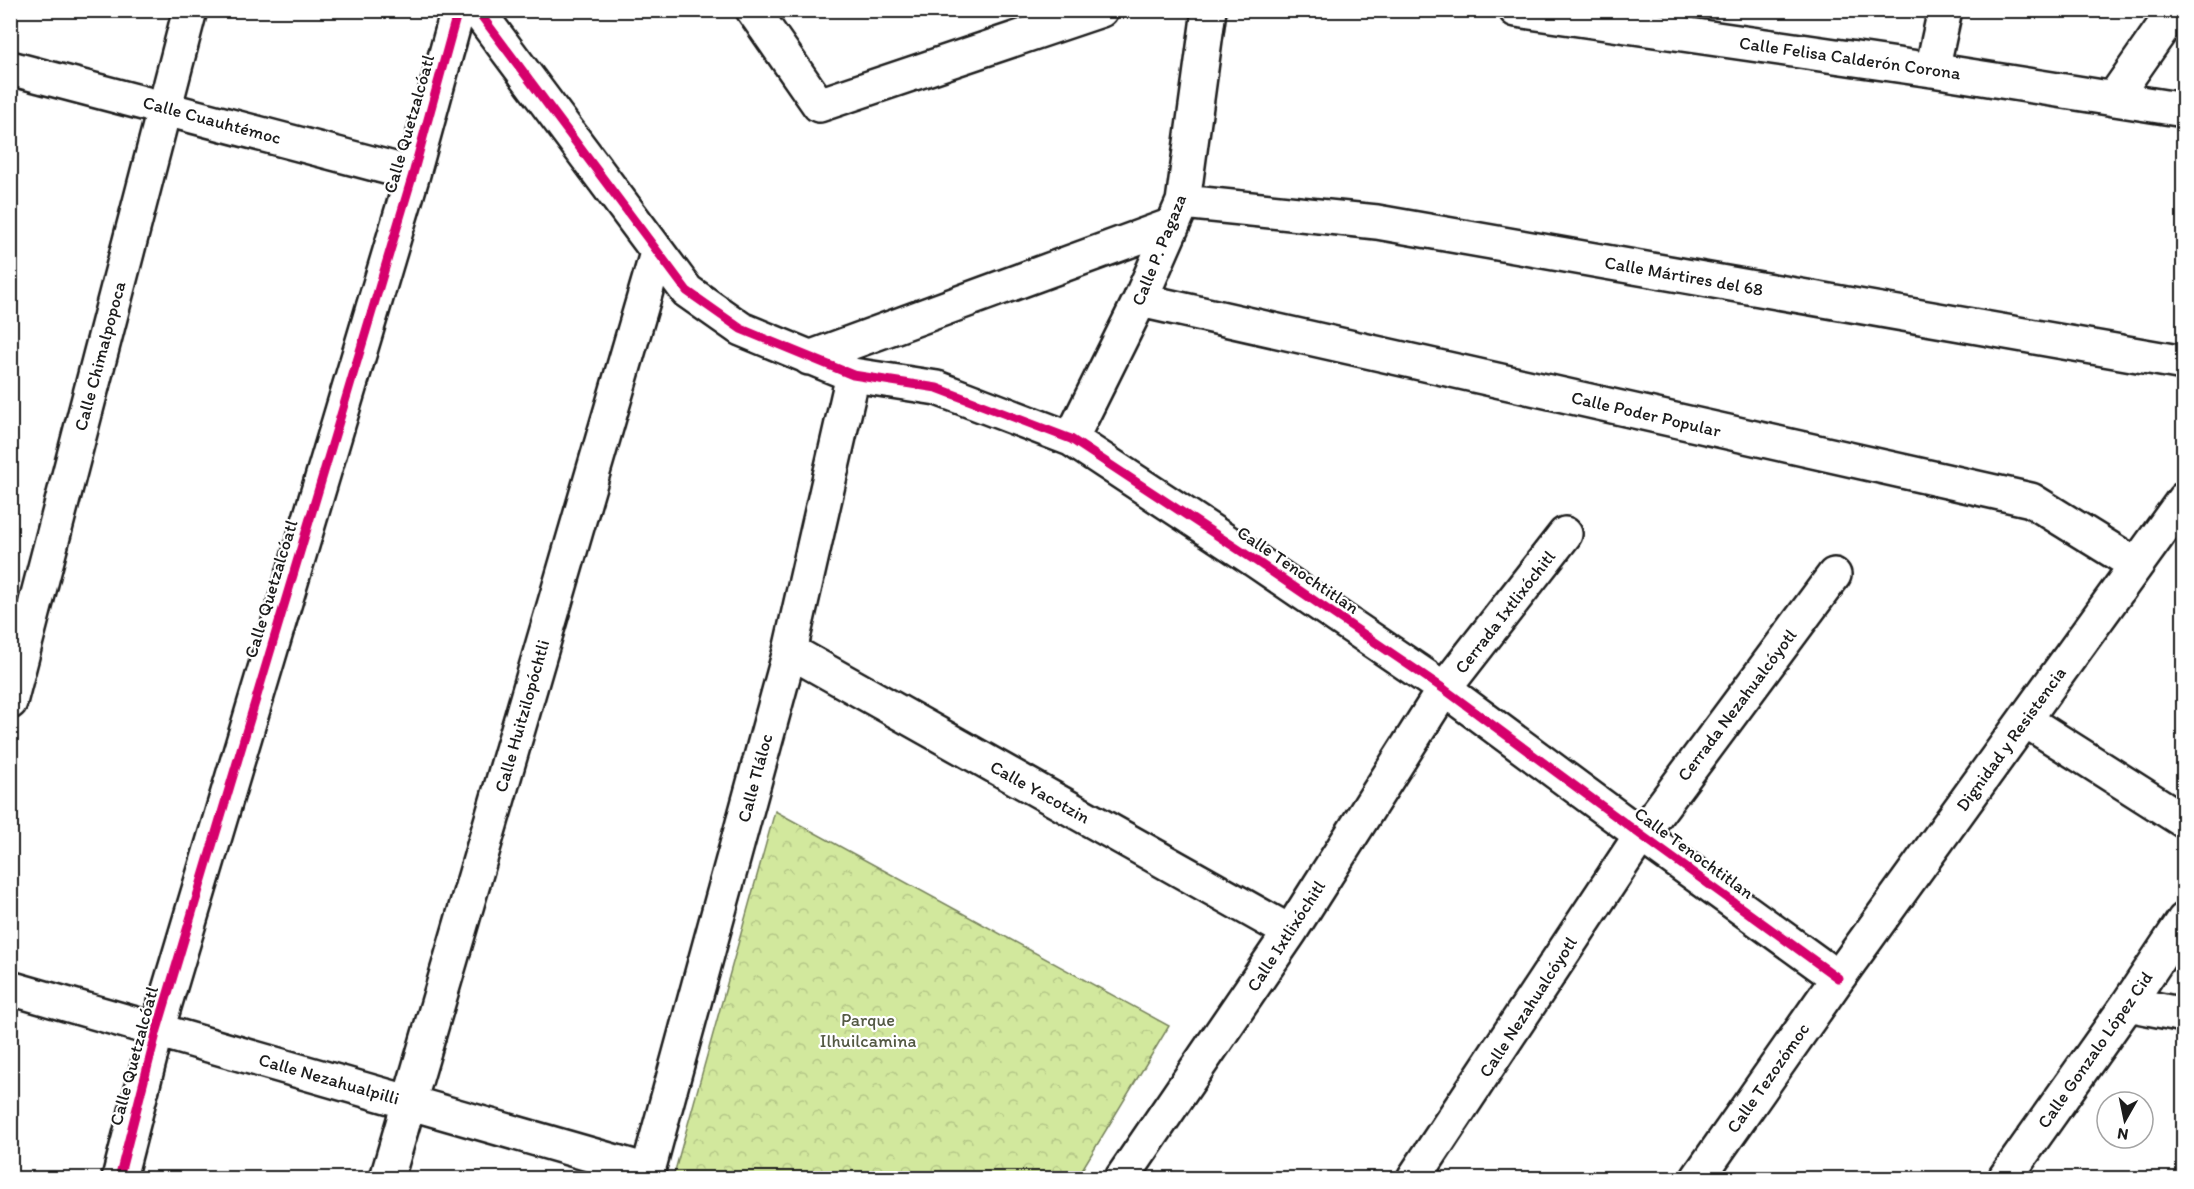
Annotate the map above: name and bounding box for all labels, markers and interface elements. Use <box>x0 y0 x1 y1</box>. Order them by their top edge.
street label: Calle Felisa Calderón Corona <box>1738 32 1963 85</box>
street label: Calle Quetzalcóatl <box>379 52 439 196</box>
street label: Calle Cuauhtémoc <box>140 91 284 149</box>
street label: Calle P. Pagaza <box>1127 191 1191 309</box>
street label: Calle Mártires del 68 <box>1603 251 1765 301</box>
street label: Calle Chimalpopoca <box>69 278 131 433</box>
street label: Calle Poder Popular <box>1569 386 1724 442</box>
street label: Calle Quetzalcóatl <box>240 517 302 661</box>
street label: Calle Tenochtitlan <box>1233 521 1363 619</box>
street label: Cerrada Ixtlixóchitl <box>1450 546 1560 678</box>
street label: Cerrada Nezahualcóyotl <box>1673 625 1801 785</box>
street label: Calle Huitzilopóchtli <box>490 637 554 795</box>
street label: Dignidad y Resistencia <box>1951 662 2071 816</box>
street label: Calle Tláloc <box>733 731 777 825</box>
street label: Calle Yacotzin <box>986 756 1094 828</box>
street label: Calle Tenochtitlan <box>1630 802 1758 904</box>
street label: Calle Ixtlixóchitl <box>1242 876 1330 996</box>
street label: Calle Nezahualcóyotl <box>1474 932 1582 1082</box>
street label: Calle Gonzalo López Cid <box>2033 967 2158 1133</box>
street label: Calle Quetzalcóatl <box>105 984 163 1128</box>
park label: Parque Ilhuilcamina <box>820 1009 916 1052</box>
street label: Calle Tezozómoc <box>1722 1019 1814 1137</box>
street label: Calle Nezahualpilli <box>256 1048 402 1110</box>
north arrow <box>2095 1090 2155 1150</box>
text: N <box>2116 1124 2130 1145</box>

